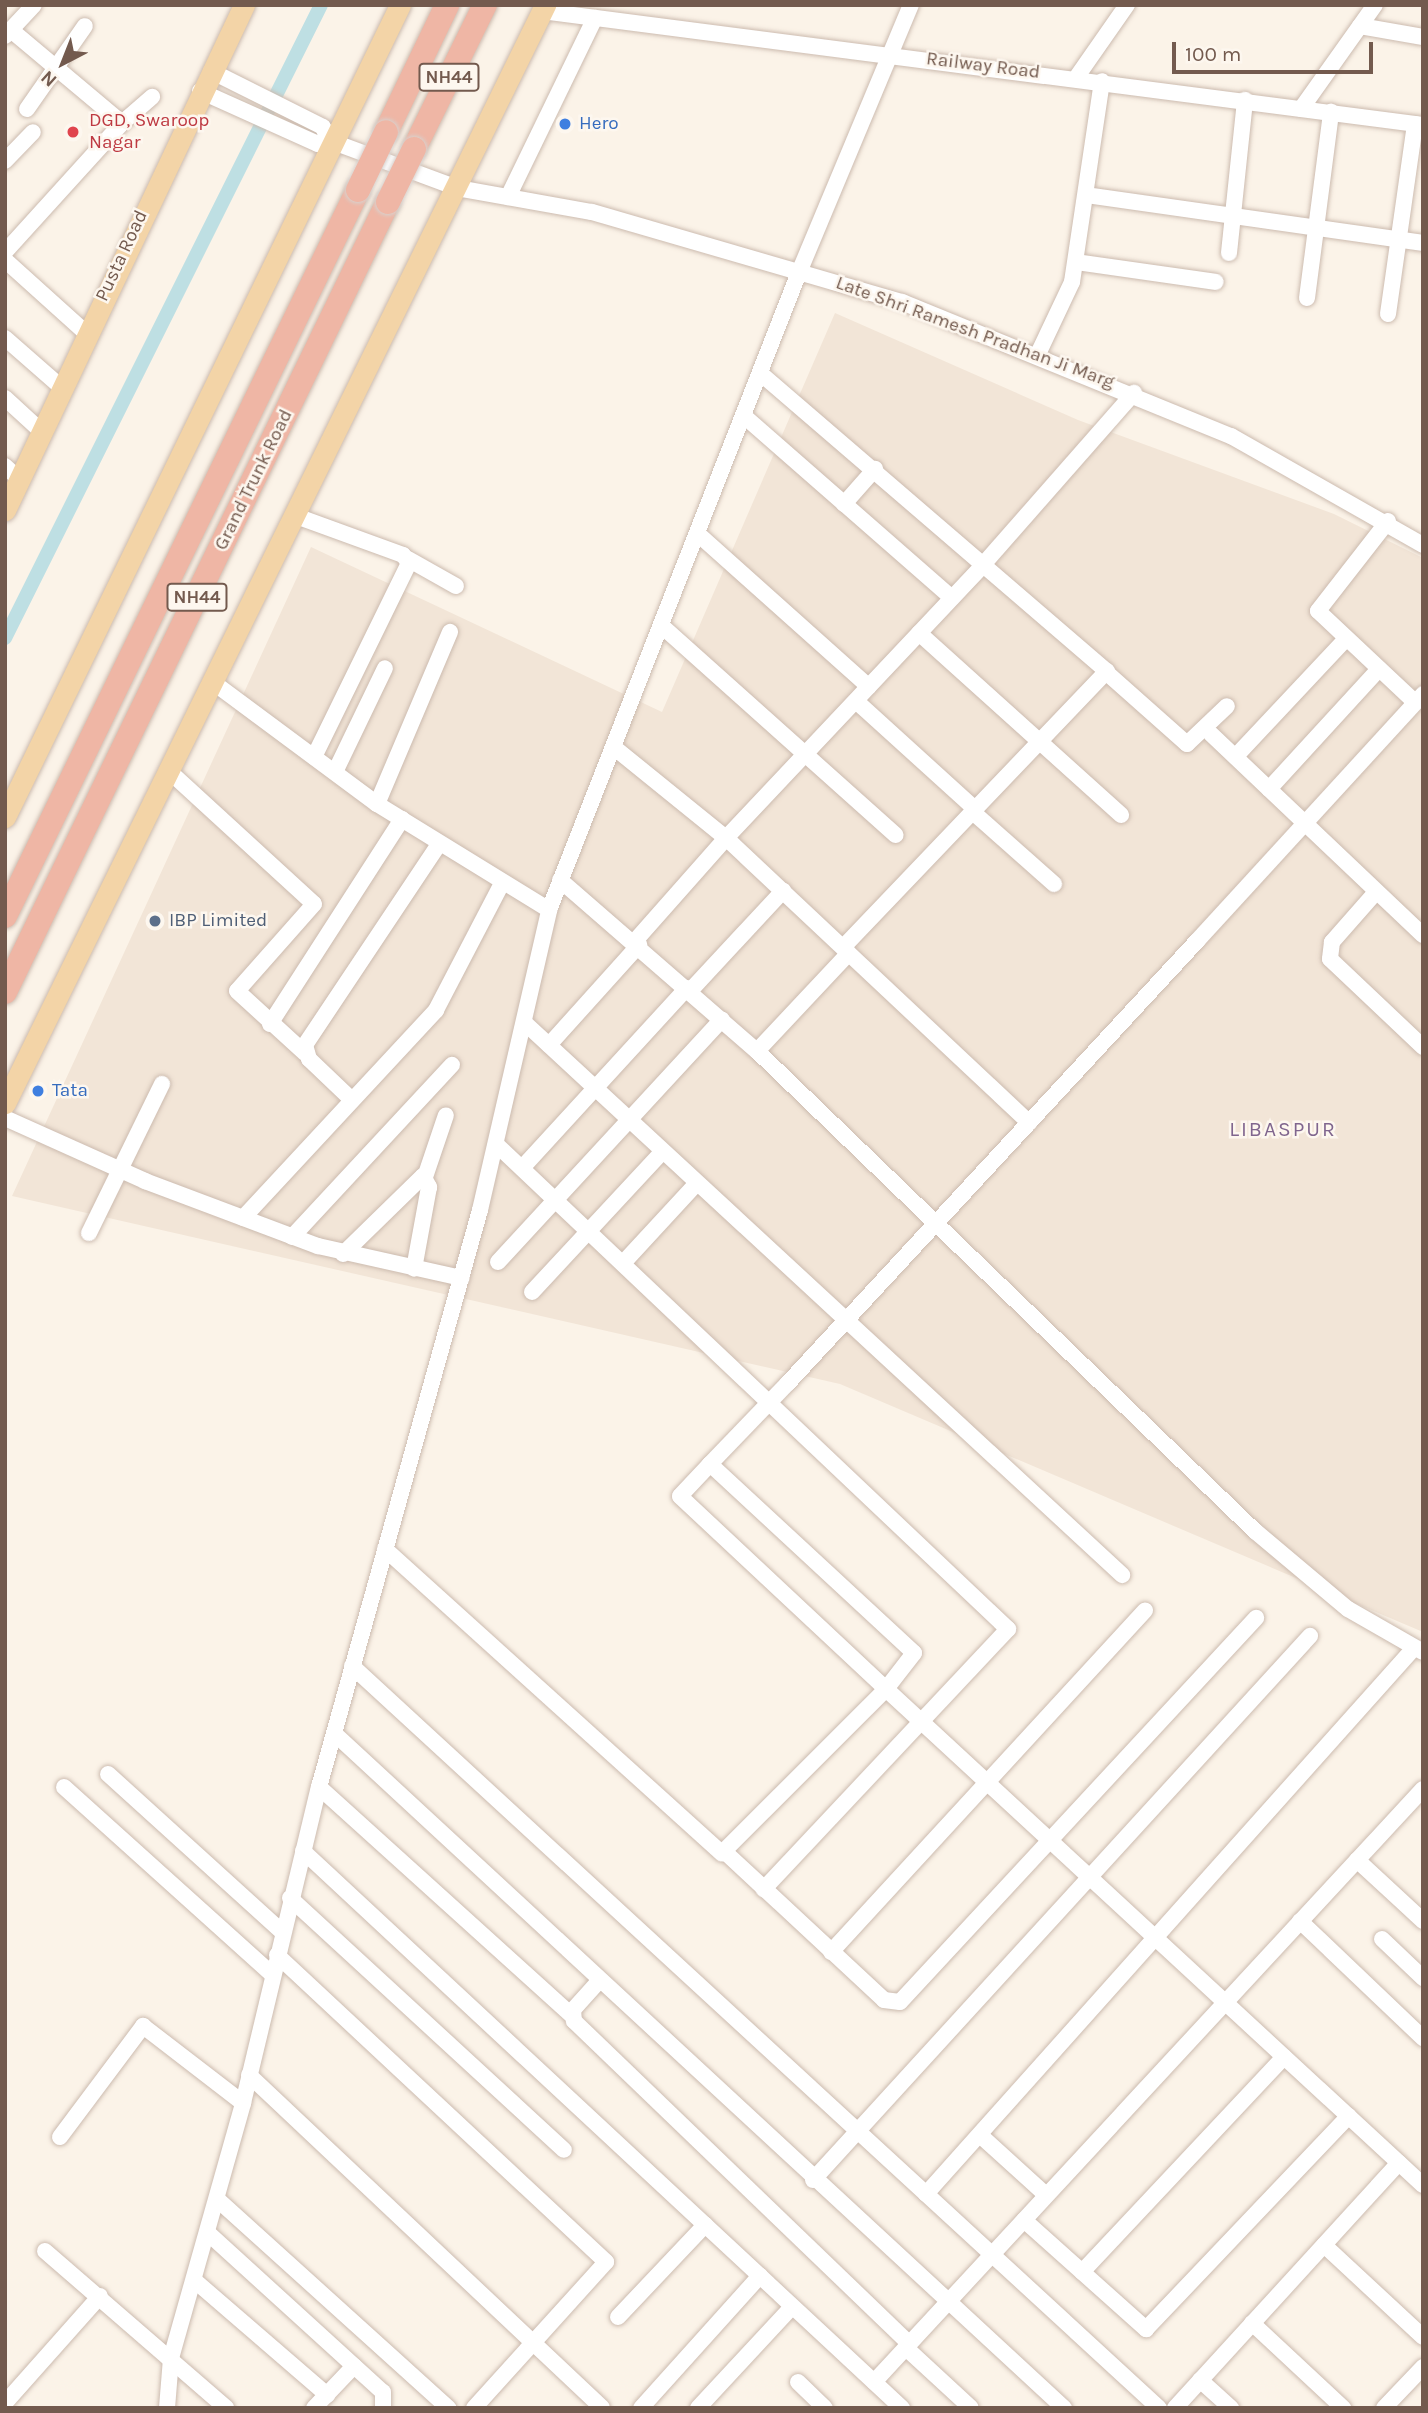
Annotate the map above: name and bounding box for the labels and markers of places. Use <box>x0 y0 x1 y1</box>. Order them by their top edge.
place label: DGD, Swaroop Nagar <box>89 110 209 154</box>
place label: Hero <box>579 113 619 135</box>
marker: Hero <box>557 116 573 132</box>
marker: DGD, Swaroop Nagar <box>63 122 83 142</box>
place label: IBP Limited <box>169 910 267 932</box>
marker: IBP Limited <box>147 913 163 929</box>
place label: Tata <box>52 1080 88 1102</box>
marker: Tata <box>30 1083 46 1099</box>

